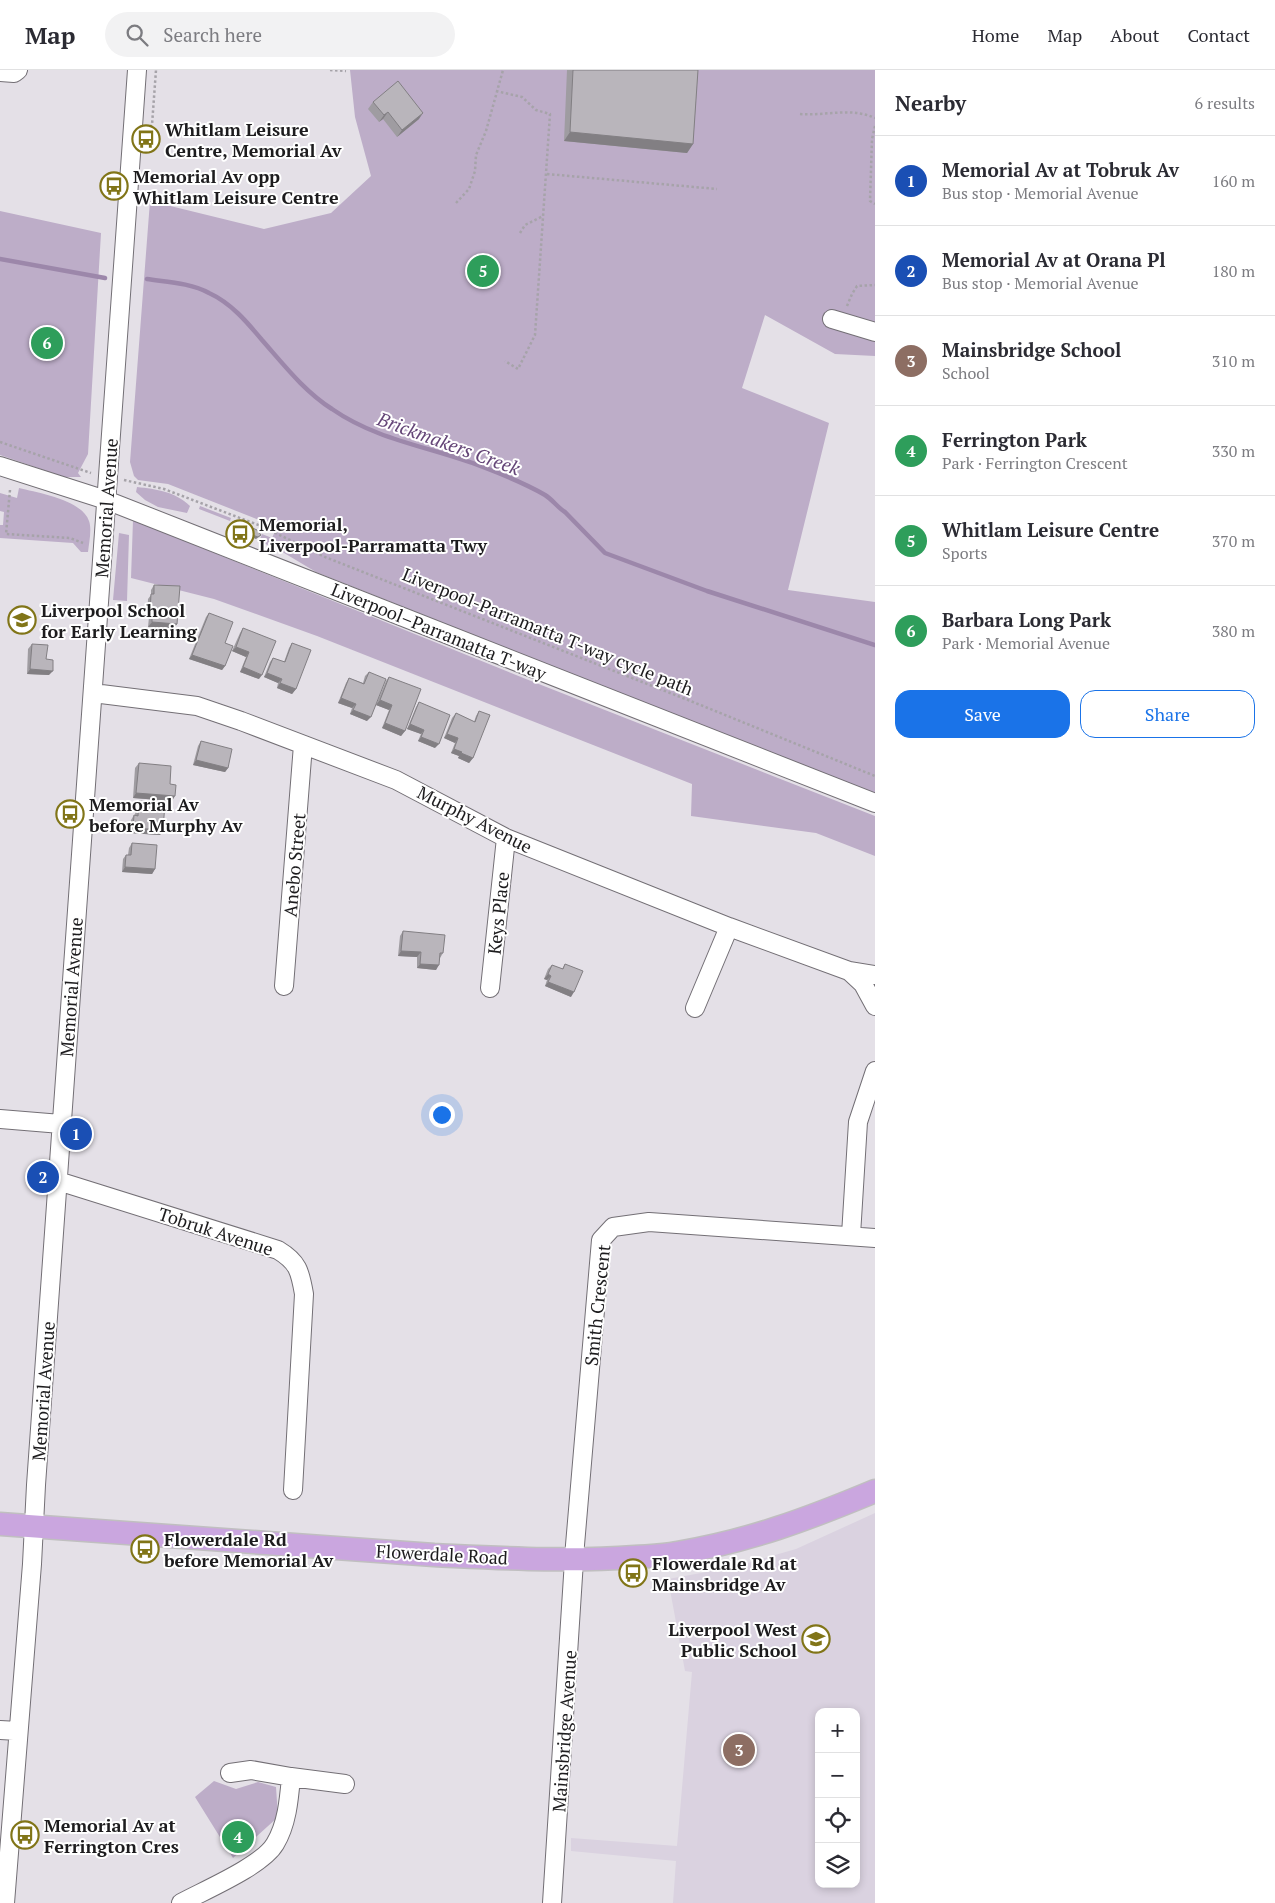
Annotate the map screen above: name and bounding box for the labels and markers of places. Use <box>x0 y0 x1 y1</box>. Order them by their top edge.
place label: Whitlam Leisure Centre, Memorial Av <box>165 117 342 162</box>
bus stop icon: Whitlam Leisure Centre, Memorial Av <box>131 124 161 154</box>
place label: Memorial Av opp Whitlam Leisure Centre <box>133 164 339 209</box>
bus stop icon: Memorial Av opp Whitlam Leisure Centre <box>99 171 129 201</box>
pin: 5 <box>467 252 499 290</box>
pin: 6 <box>31 324 63 362</box>
place label: Memorial, Liverpool-Parramatta Twy <box>259 512 487 557</box>
bus stop icon: Memorial, Liverpool-Parramatta Twy <box>225 519 255 549</box>
place label: Liverpool School for Early Learning <box>41 598 198 643</box>
school or university icon: Liverpool School for Early Learning <box>7 605 37 635</box>
place label: Memorial Av before Murphy Av <box>88 792 243 837</box>
bus stop icon: Memorial Av before Murphy Av <box>55 799 85 829</box>
pin: 1 <box>60 1115 92 1153</box>
pin: 2 <box>27 1158 59 1196</box>
place label: Flowerdale Rd before Memorial Av <box>163 1527 334 1572</box>
bus stop icon: Flowerdale Rd before Memorial Av <box>130 1534 160 1564</box>
place label: Flowerdale Rd at Mainsbridge Av <box>652 1551 797 1596</box>
bus stop icon: Flowerdale Rd at Mainsbridge Av <box>618 1558 648 1588</box>
place label: Liverpool West Public School <box>668 1617 797 1662</box>
school or university icon: Liverpool West Public School <box>801 1624 831 1654</box>
pin: 3 <box>723 1731 755 1769</box>
place label: Memorial Av at Ferrington Cres <box>44 1813 179 1858</box>
pin: 4 <box>222 1818 254 1856</box>
bus stop icon: Memorial Av at Ferrington Cres <box>10 1820 40 1850</box>

